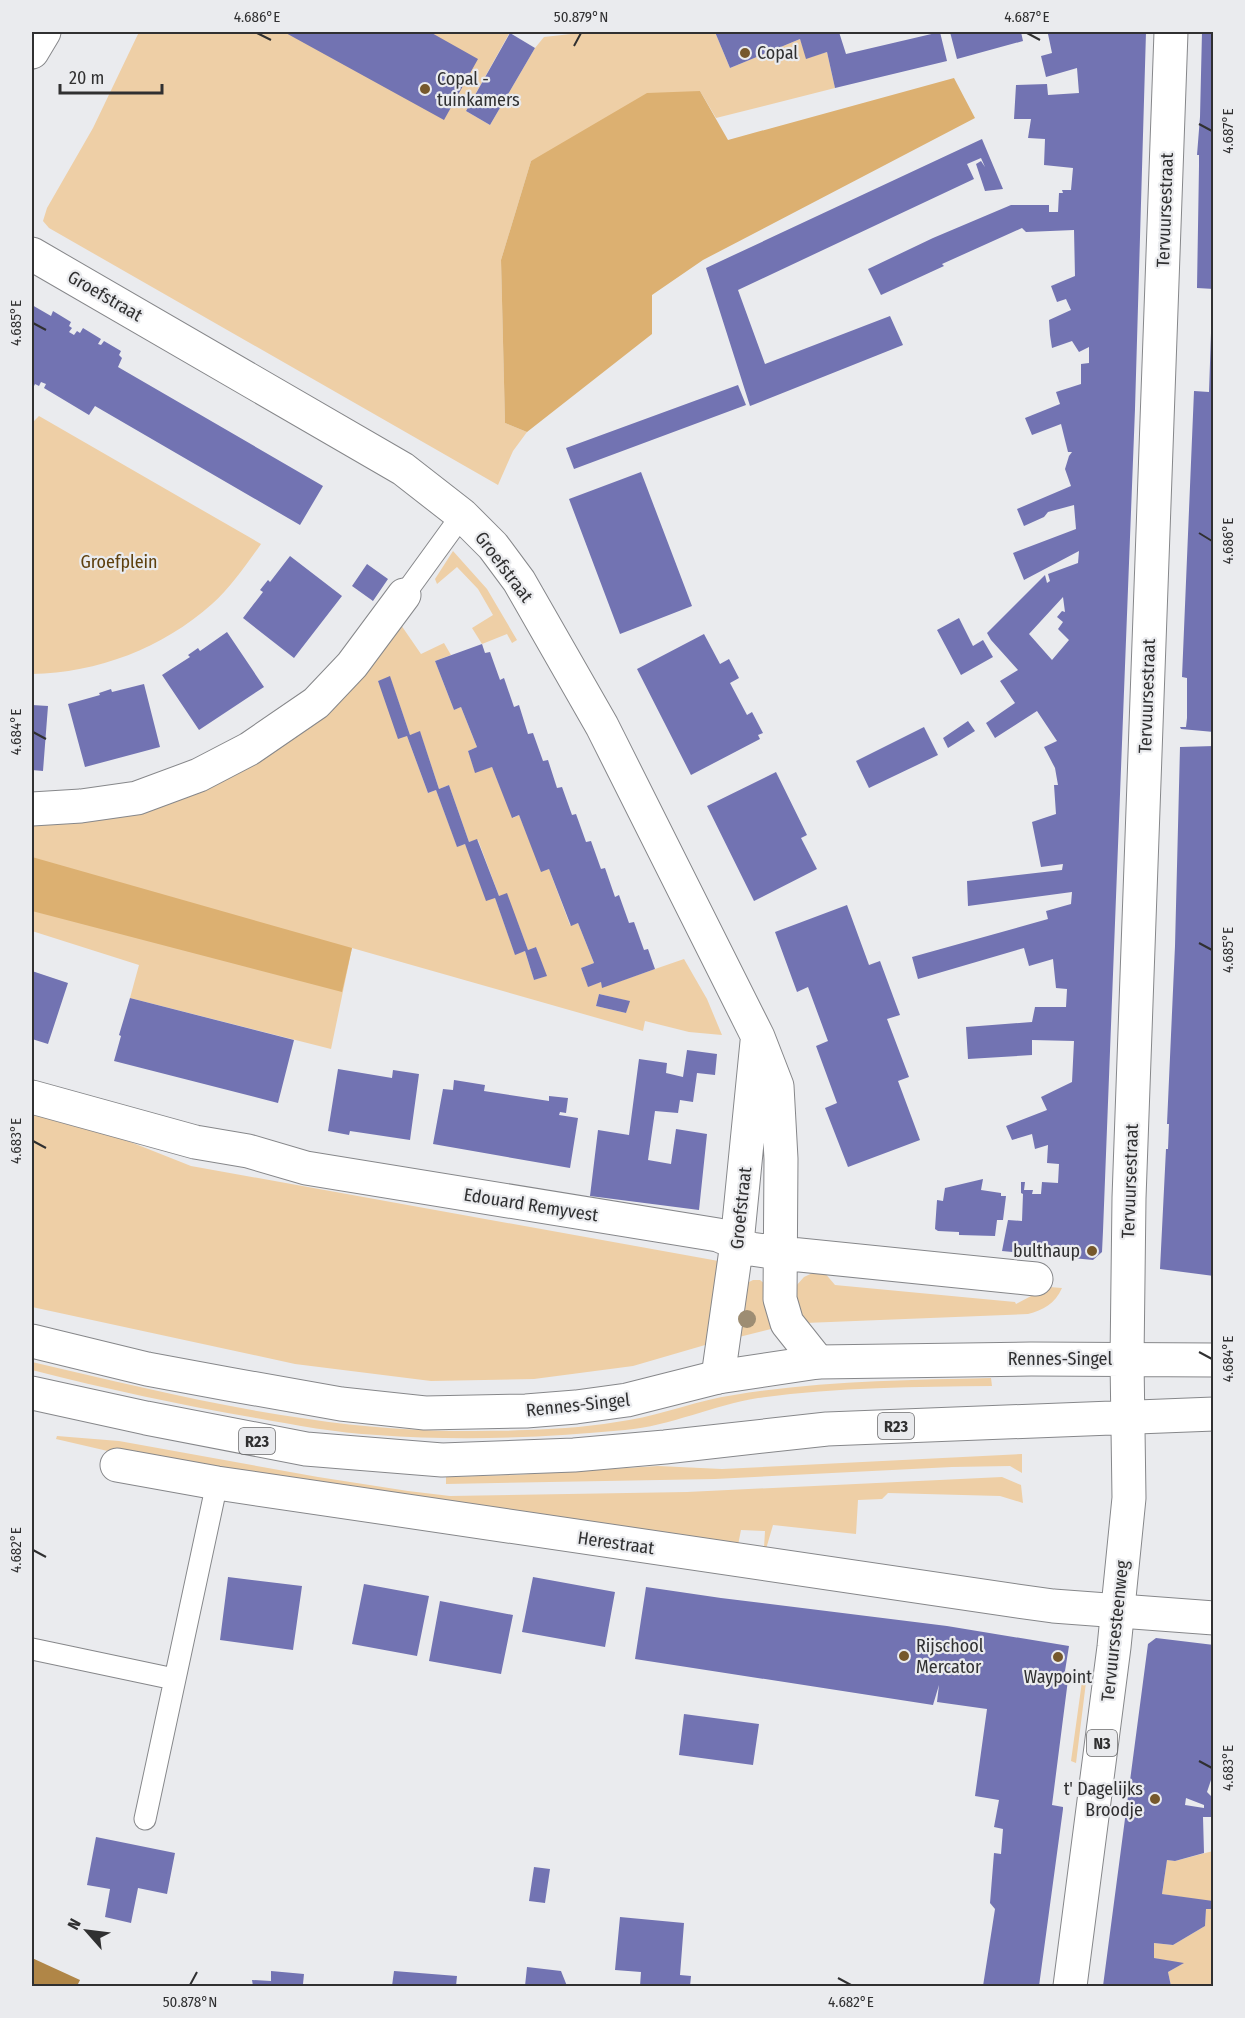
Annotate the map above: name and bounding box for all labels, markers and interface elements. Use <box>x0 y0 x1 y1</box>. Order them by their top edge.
text: 4.686°E <box>234 8 280 26</box>
text: 50.879°N <box>554 8 608 26</box>
text: 4.687°E <box>1004 8 1050 26</box>
place label: Copal <box>757 42 798 64</box>
marker: Copal <box>738 46 752 60</box>
scale bar <box>60 57 162 95</box>
text: 20 m <box>69 67 104 89</box>
place label: Copal - tuinkamers <box>437 68 520 111</box>
marker: Copal - tuinkamers <box>418 82 432 96</box>
text: 4.687°E <box>1219 108 1237 154</box>
street label: Tervuursestraat <box>1152 152 1178 268</box>
street label: Groefstraat <box>64 266 146 326</box>
text: 4.685°E <box>7 300 25 346</box>
text: 4.686°E <box>1219 518 1237 564</box>
street label: Groefstraat <box>470 527 538 607</box>
park label: Groefplein <box>80 551 158 573</box>
street label: Tervuursestraat <box>1134 638 1160 754</box>
text: 4.684°E <box>7 709 25 755</box>
text: 4.685°E <box>1219 927 1237 973</box>
text: 4.683°E <box>7 1118 25 1164</box>
street label: Tervuursestraat <box>1117 1123 1143 1239</box>
street label: Groefstraat <box>726 1166 756 1250</box>
street label: Edouard Remyvest <box>462 1184 600 1226</box>
place label: bulthaup <box>1013 1240 1080 1262</box>
marker: bulthaup <box>1085 1244 1099 1258</box>
text: 4.684°E <box>1219 1336 1237 1382</box>
street label: Rennes-Singel <box>1008 1348 1112 1370</box>
street label: Rennes-Singel <box>525 1389 631 1421</box>
road number: R23 <box>878 1413 914 1439</box>
road number: R23 <box>239 1428 275 1454</box>
text: 4.682°E <box>7 1527 25 1573</box>
street label: Herestraat <box>576 1527 656 1559</box>
street label: Tervuursesteenweg <box>1097 1559 1133 1703</box>
place label: Rijschool Mercator <box>916 1635 984 1678</box>
marker: Rijschool Mercator <box>897 1649 911 1663</box>
marker: Waypoint <box>1051 1650 1065 1664</box>
place label: Waypoint <box>1024 1666 1092 1688</box>
road number: N3 <box>1087 1730 1117 1756</box>
text: 4.683°E <box>1219 1745 1237 1791</box>
place label: t' Dagelijks Broodje <box>1064 1778 1143 1821</box>
marker: t' Dagelijks Broodje <box>1148 1792 1162 1806</box>
north arrow <box>57 1901 117 1961</box>
text: N <box>64 1915 85 1933</box>
text: 50.878°N <box>163 1993 217 2011</box>
text: 4.682°E <box>828 1993 874 2011</box>

